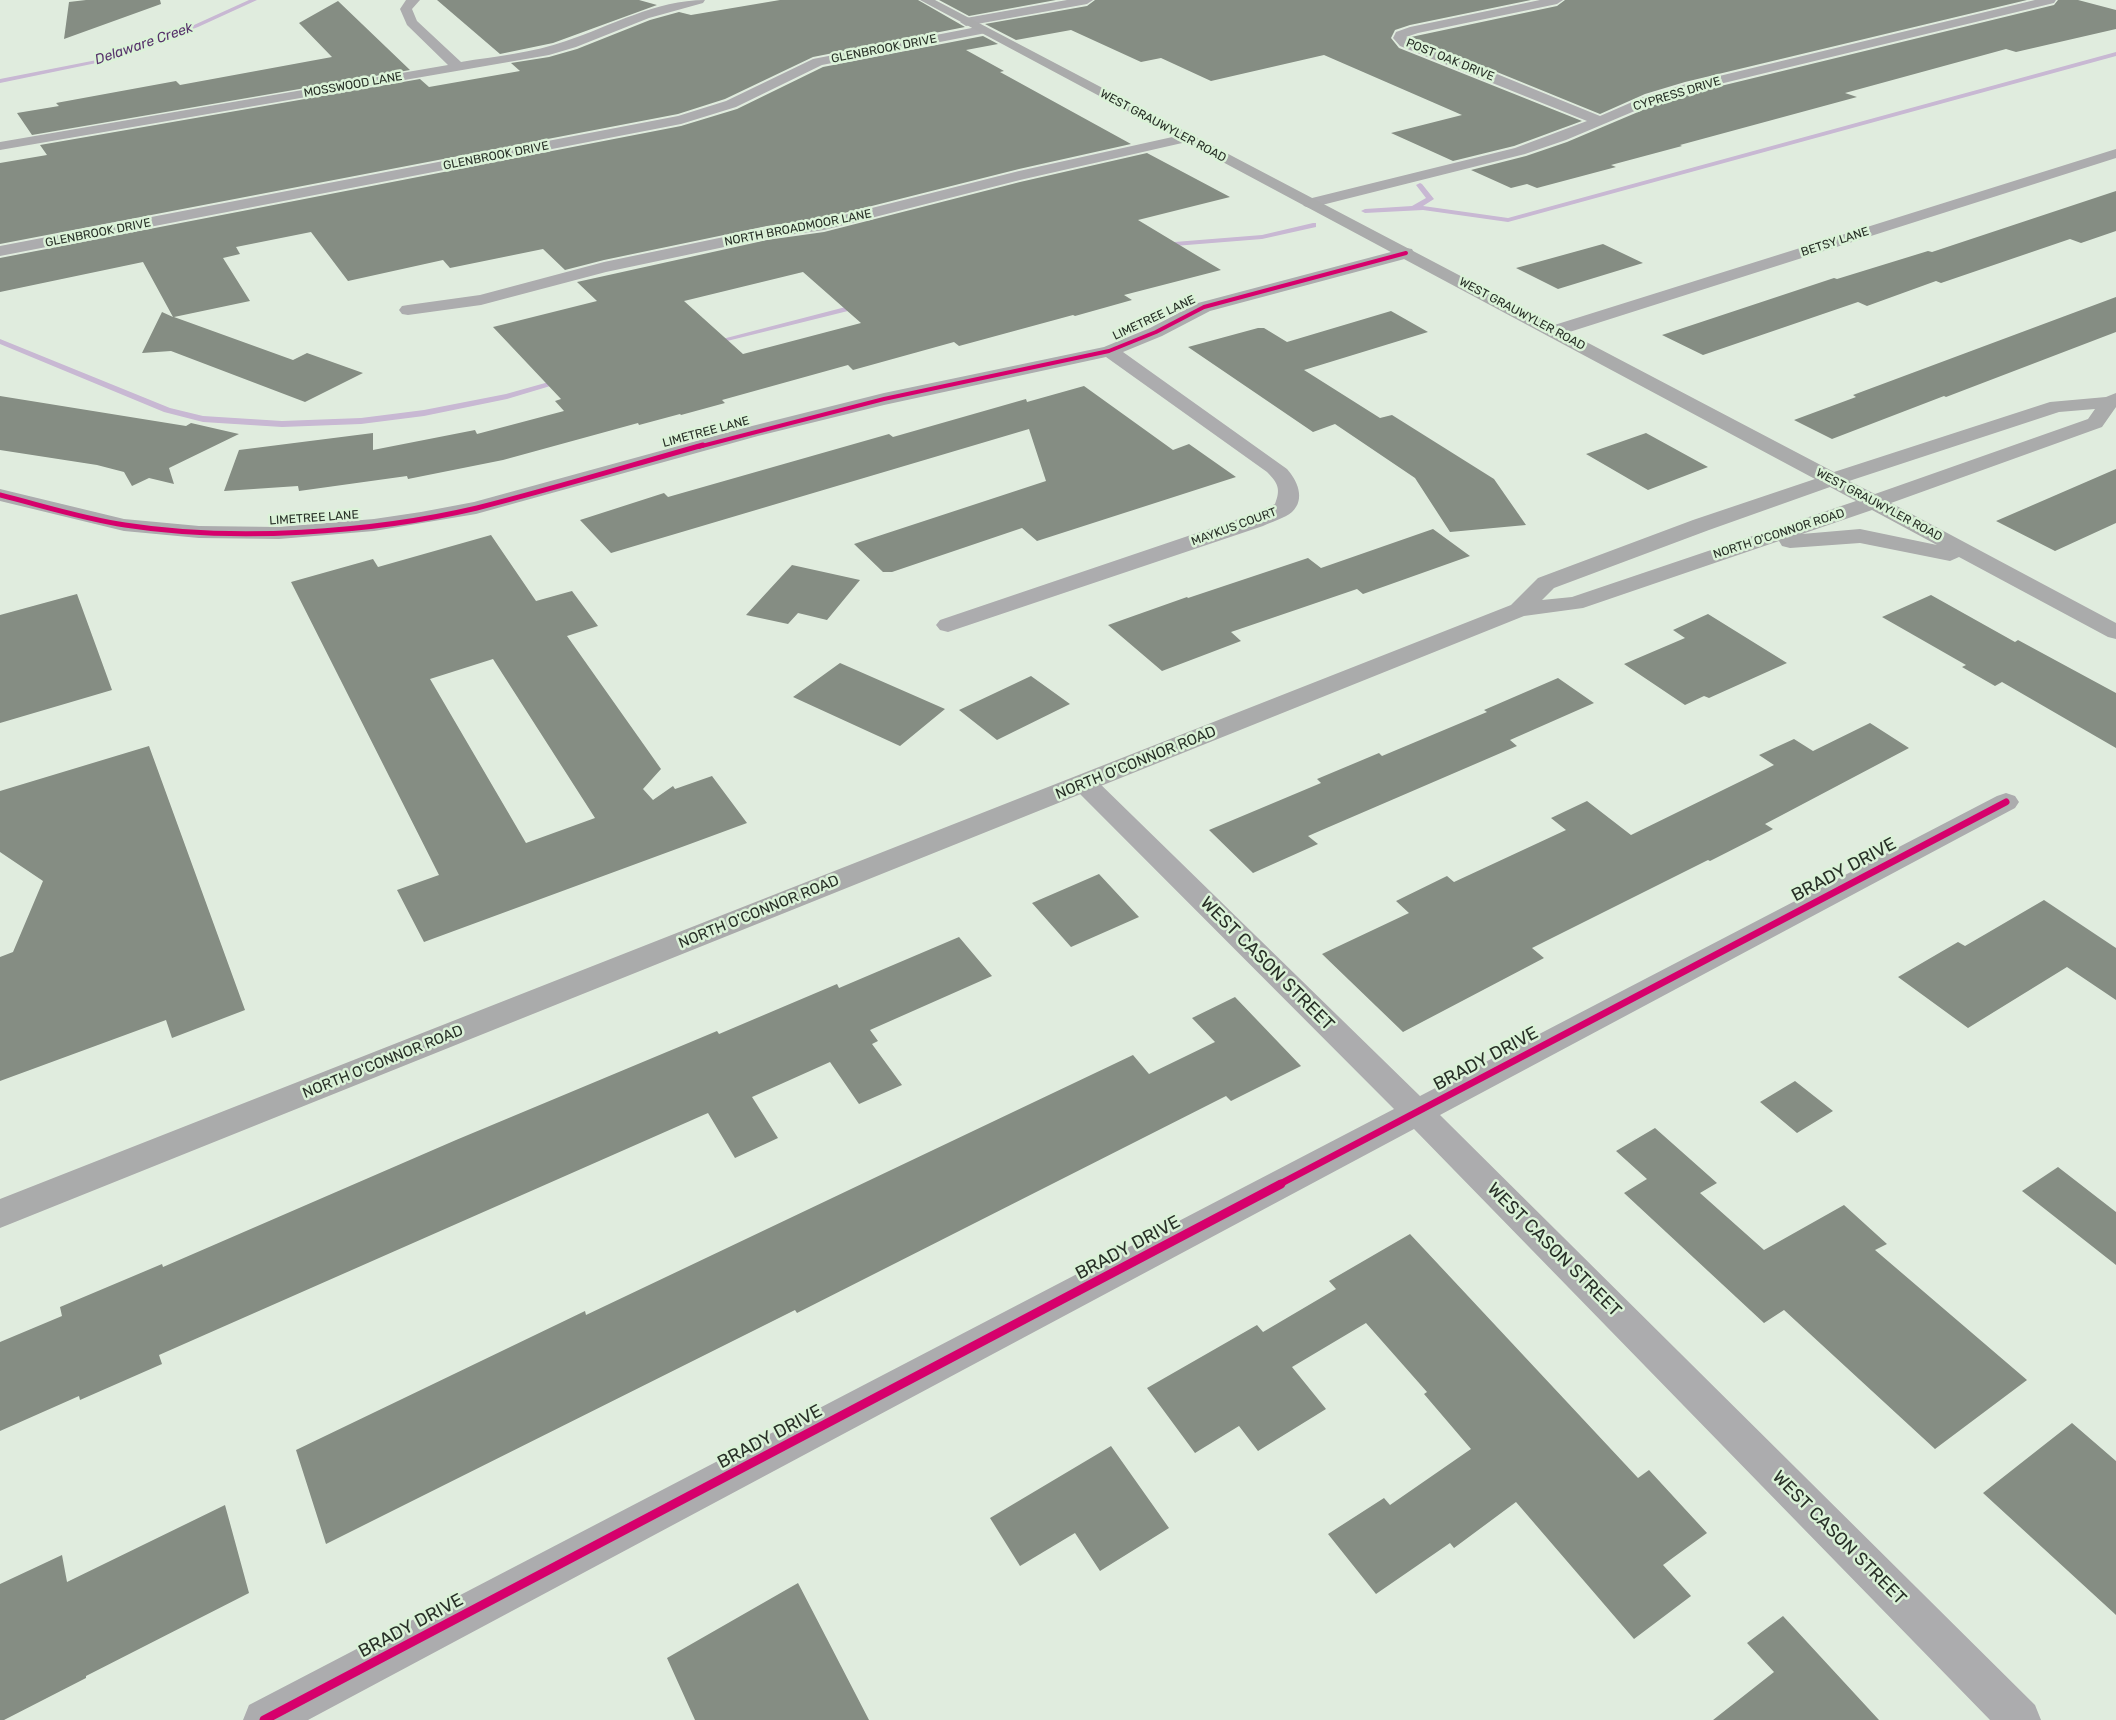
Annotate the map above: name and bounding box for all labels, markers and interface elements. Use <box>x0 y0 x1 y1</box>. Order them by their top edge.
water label: Delaware Creek <box>93 19 195 69</box>
street label: GLENBROOK DRIVE <box>830 32 938 66</box>
street label: POST OAK DRIVE <box>1404 36 1496 84</box>
street label: MOSSWOOD LANE <box>303 69 403 101</box>
street label: CYPRESS DRIVE <box>1631 74 1723 114</box>
street label: WEST GRAUWYLER ROAD <box>1097 87 1229 165</box>
street label: GLENBROOK DRIVE <box>442 139 550 173</box>
street label: NORTH BROADMOOR LANE <box>723 207 873 249</box>
street label: GLENBROOK DRIVE <box>44 216 152 250</box>
street label: BETSY LANE <box>1799 224 1871 260</box>
street label: WEST GRAUWYLER ROAD <box>1456 275 1588 353</box>
street label: LIMETREE LANE <box>1110 293 1198 343</box>
street label: LIMETREE LANE <box>661 413 751 451</box>
street label: WEST GRAUWYLER ROAD <box>1813 466 1945 544</box>
street label: MAYKUS COURT <box>1189 505 1279 549</box>
street label: NORTH O'CONNOR ROAD <box>1712 506 1846 562</box>
street label: LIMETREE LANE <box>269 508 359 528</box>
street label: NORTH O'CONNOR ROAD <box>1053 723 1219 803</box>
street label: BRADY DRIVE <box>1788 833 1900 907</box>
street label: NORTH O'CONNOR ROAD <box>676 872 842 952</box>
street label: WEST CASON STREET <box>1195 892 1339 1036</box>
street label: NORTH O'CONNOR ROAD <box>300 1022 466 1102</box>
street label: BRADY DRIVE <box>1430 1022 1542 1096</box>
street label: WEST CASON STREET <box>1482 1178 1626 1322</box>
street label: BRADY DRIVE <box>1072 1211 1184 1285</box>
street label: BRADY DRIVE <box>714 1400 826 1474</box>
street label: WEST CASON STREET <box>1767 1466 1911 1610</box>
street label: BRADY DRIVE <box>355 1589 467 1663</box>

